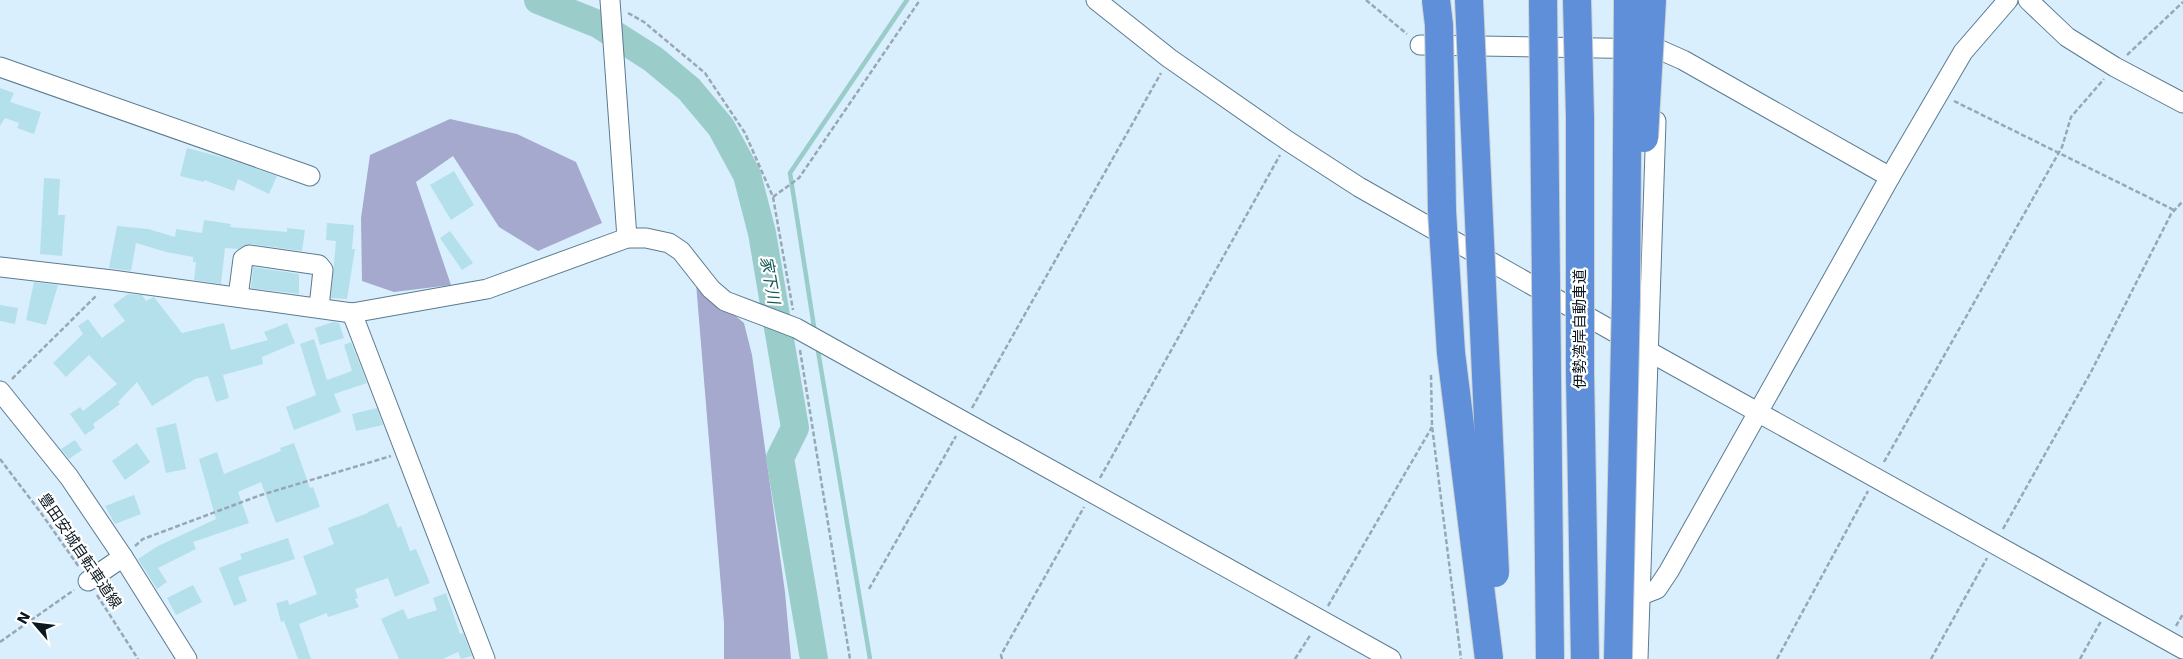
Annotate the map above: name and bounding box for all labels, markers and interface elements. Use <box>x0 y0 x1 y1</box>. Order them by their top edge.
water label: 家下川 <box>756 255 784 307</box>
street label: 伊勢湾岸自動車道 <box>1571 269 1589 389</box>
street label: 豊田安城自転車道線 <box>35 490 125 612</box>
north arrow <box>10 599 60 649</box>
text: N <box>14 609 33 627</box>

